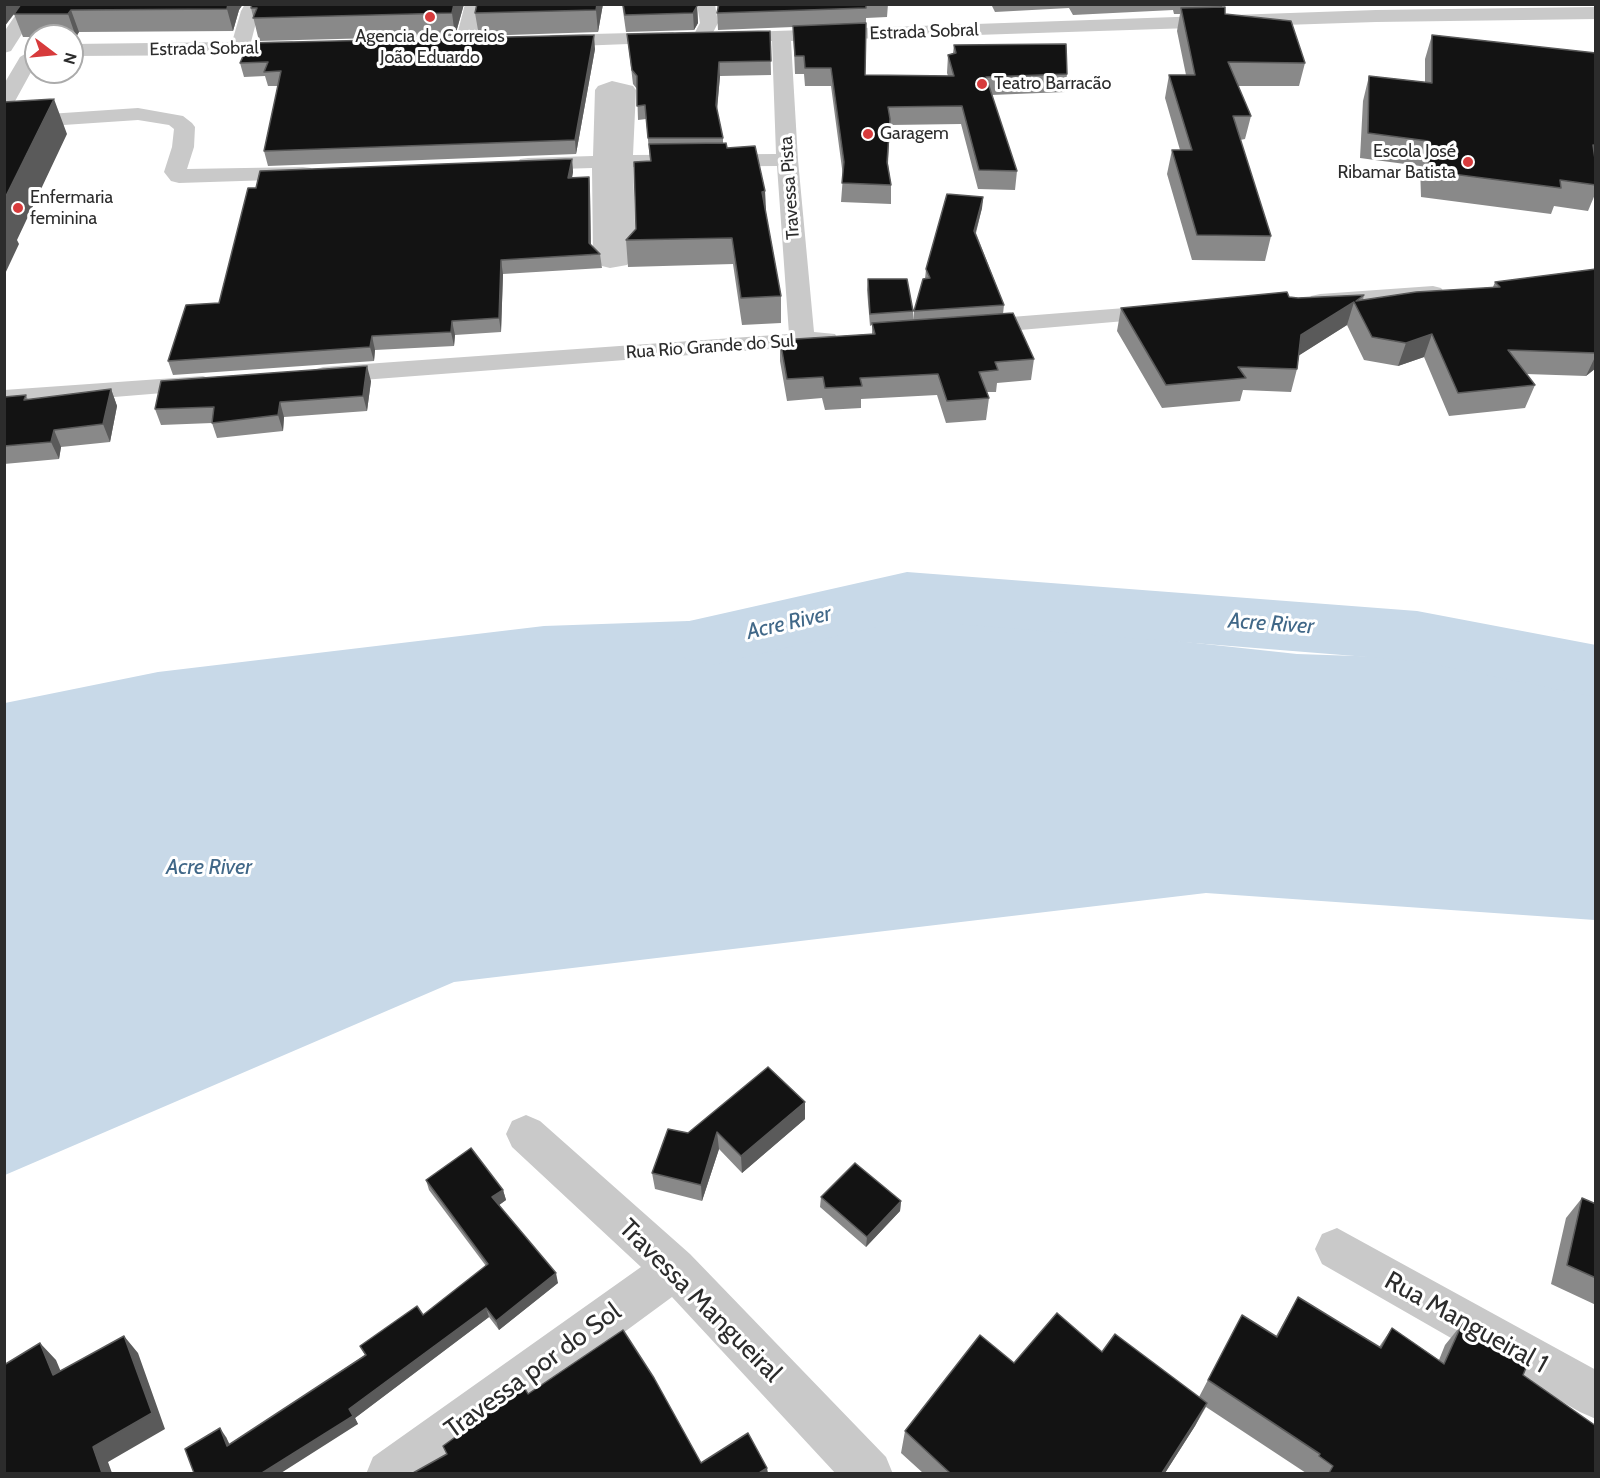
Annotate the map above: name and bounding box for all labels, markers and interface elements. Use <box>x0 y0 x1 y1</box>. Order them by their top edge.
marker: Agencia de Correios João Eduardo <box>423 10 437 24</box>
street label: Estrada Sobral <box>869 19 979 45</box>
north arrow <box>24 24 84 84</box>
place label: Agencia de Correios João Eduardo <box>355 26 505 68</box>
street label: Estrada Sobral <box>149 37 259 61</box>
text: N <box>59 50 81 67</box>
place label: Teatro Barracão <box>994 73 1111 95</box>
marker: Teatro Barracão <box>975 77 989 91</box>
place label: Garagem <box>880 123 949 145</box>
marker: Garagem <box>861 127 875 141</box>
street label: Travessa Pista <box>776 136 804 240</box>
place label: Escola José Ribamar Batista <box>1337 141 1456 184</box>
marker: Escola José Ribamar Batista <box>1461 155 1475 169</box>
place label: Enfermaria feminina <box>30 187 113 230</box>
marker: Enfermaria feminina <box>11 201 25 215</box>
street label: Rua Rio Grande do Sul <box>625 330 795 364</box>
water label: Acre River <box>744 600 834 646</box>
water label: Acre River <box>1227 608 1315 640</box>
water label: Acre River <box>166 855 252 881</box>
street label: Travessa Mangueiral <box>612 1213 788 1389</box>
street label: Rua Mangueiral 1 <box>1379 1265 1553 1381</box>
street label: Travessa por do Sol <box>439 1297 627 1445</box>

